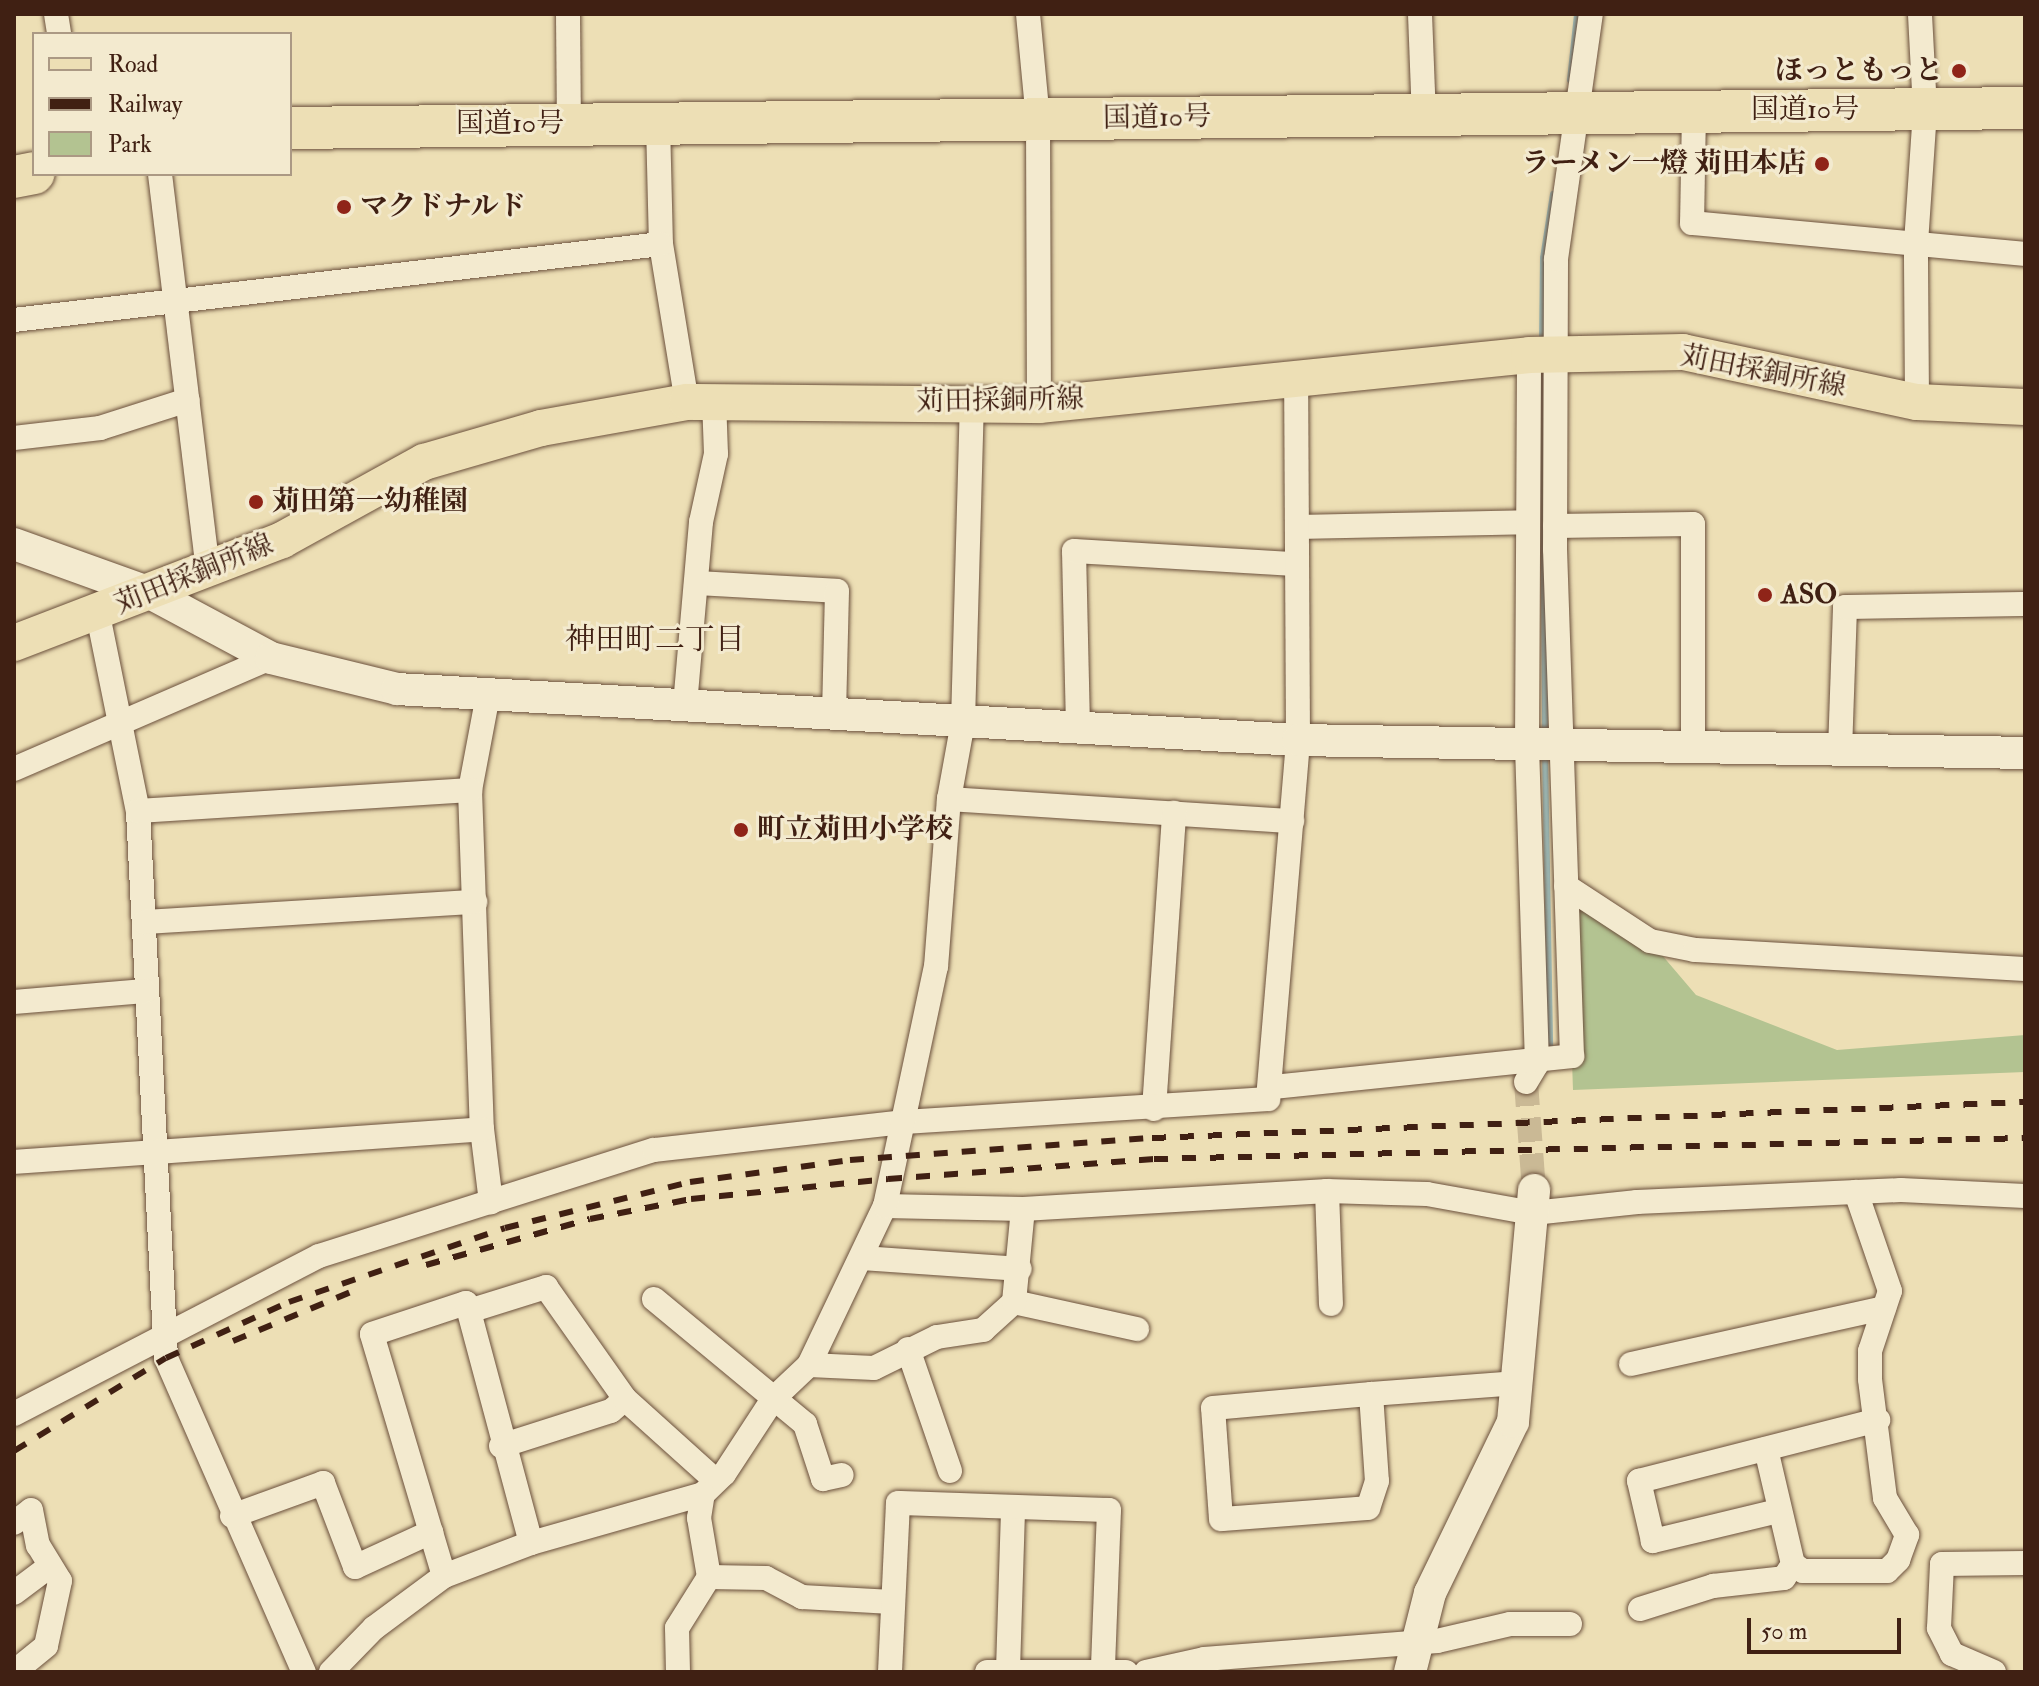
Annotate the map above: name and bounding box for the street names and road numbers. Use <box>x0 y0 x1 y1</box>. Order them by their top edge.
street label: 国道10号 <box>1751 93 1859 127</box>
street label: 国道10号 <box>1103 100 1211 136</box>
street label: 国道10号 <box>456 107 564 141</box>
street label: 苅田採銅所線 <box>1677 339 1849 405</box>
street label: 苅田採銅所線 <box>916 383 1084 419</box>
street label: 苅田採銅所線 <box>110 528 278 622</box>

